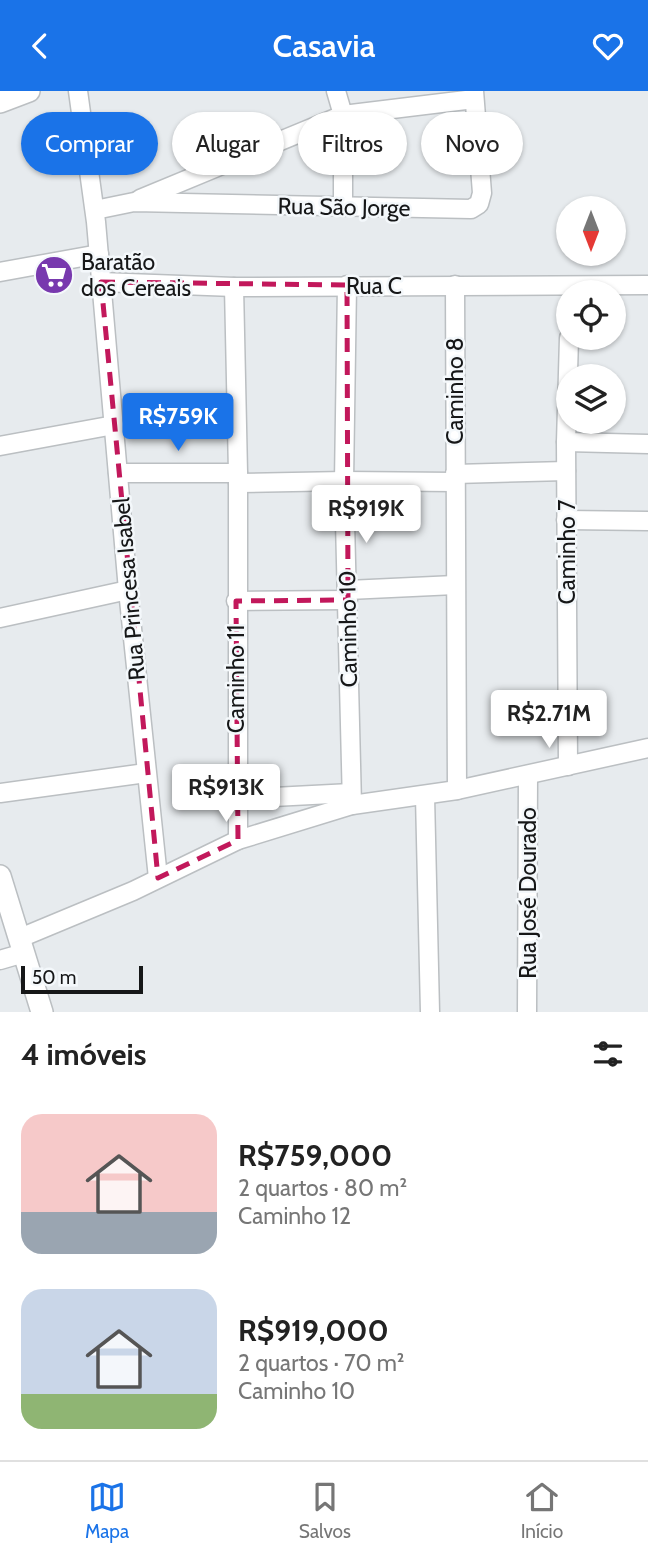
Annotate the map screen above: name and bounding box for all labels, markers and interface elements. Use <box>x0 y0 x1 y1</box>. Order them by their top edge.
text: Casavia <box>273 26 375 65</box>
icon: back <box>21 27 59 65</box>
icon: heart <box>589 27 627 65</box>
chip: Comprar <box>21 112 158 175</box>
chip: Alugar <box>172 112 284 175</box>
chip: Filtros <box>298 112 407 175</box>
chip: Novo <box>421 112 523 175</box>
street label: Rua São Jorge <box>277 192 411 222</box>
north arrow <box>556 196 626 266</box>
map controls <box>556 196 626 434</box>
place label: Baratão dos Cereais <box>81 248 191 302</box>
supermarket icon: Baratão dos Cereais <box>33 254 75 296</box>
street label: Rua C <box>346 272 402 300</box>
button: locate <box>556 280 626 350</box>
street label: Caminho 8 <box>441 337 469 445</box>
button: layers <box>556 364 626 434</box>
pin: R$759K <box>121 393 235 453</box>
text: R$759K <box>138 402 218 430</box>
pin: R$919K <box>309 485 423 545</box>
text: R$919K <box>328 494 404 522</box>
street label: Rua Princesa Isabel <box>107 496 151 682</box>
street label: Caminho 7 <box>553 499 581 604</box>
street label: Caminho 10 <box>333 570 363 688</box>
street label: Caminho 11 <box>222 625 250 733</box>
pin: R$2.71M <box>484 691 614 750</box>
text: R$2.71M <box>507 699 591 727</box>
pin: R$913K <box>169 765 283 824</box>
text: R$913K <box>188 773 264 801</box>
street label: Rua José Dourado <box>514 807 542 979</box>
scale bar <box>21 963 144 995</box>
text: 50 m <box>32 966 76 989</box>
icon: filters <box>589 1035 627 1073</box>
text: 4 imóveis <box>21 1036 146 1073</box>
text: R$759,000 <box>238 1137 392 1174</box>
icon: home <box>77 1142 161 1226</box>
text: 2 quartos · 80 m² <box>238 1174 407 1202</box>
text: Caminho 12 <box>238 1202 351 1230</box>
text: R$919,000 <box>238 1312 389 1349</box>
icon: home <box>77 1317 161 1401</box>
text: 2 quartos · 70 m² <box>238 1349 404 1377</box>
text: Caminho 10 <box>238 1377 355 1405</box>
tab: Mapa <box>85 1478 129 1543</box>
tab: Salvos <box>299 1478 351 1543</box>
tab: Início <box>521 1478 563 1543</box>

